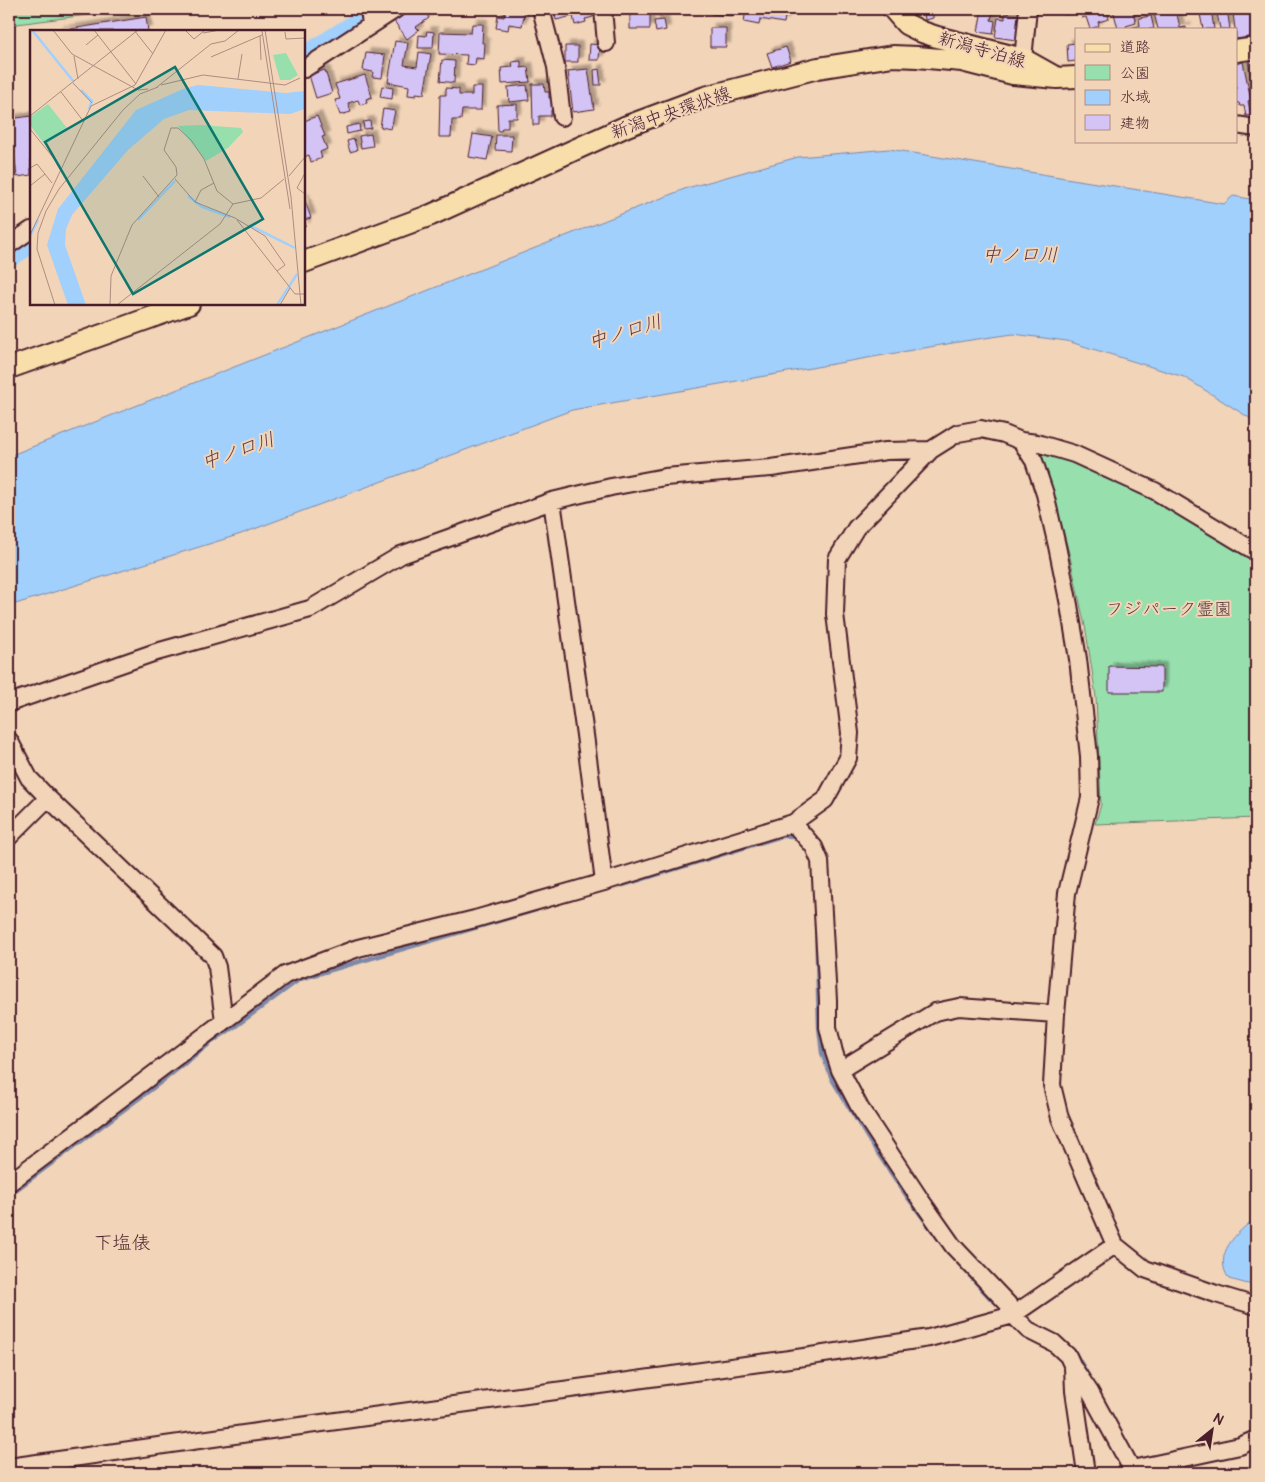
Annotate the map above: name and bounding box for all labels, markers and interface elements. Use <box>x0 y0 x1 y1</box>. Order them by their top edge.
street label: 新潟寺泊線 <box>936 27 1028 73</box>
legend <box>1075 28 1238 142</box>
inset map <box>30 30 305 305</box>
text: 道路 <box>1120 38 1150 57</box>
text: 公園 <box>1120 64 1150 83</box>
street label: 新潟中央環状線 <box>608 82 734 144</box>
text: 水域 <box>1120 88 1150 107</box>
text: 建物 <box>1120 114 1150 133</box>
water label: 中ノ口川 <box>982 243 1058 267</box>
water label: 中ノ口川 <box>585 309 665 355</box>
water label: 中ノ口川 <box>198 427 278 475</box>
park label: フジパーク霊園 <box>1106 598 1232 621</box>
district label: 下塩俵 <box>93 1231 151 1255</box>
north arrow <box>1188 1404 1238 1454</box>
text: N <box>1210 1409 1227 1429</box>

